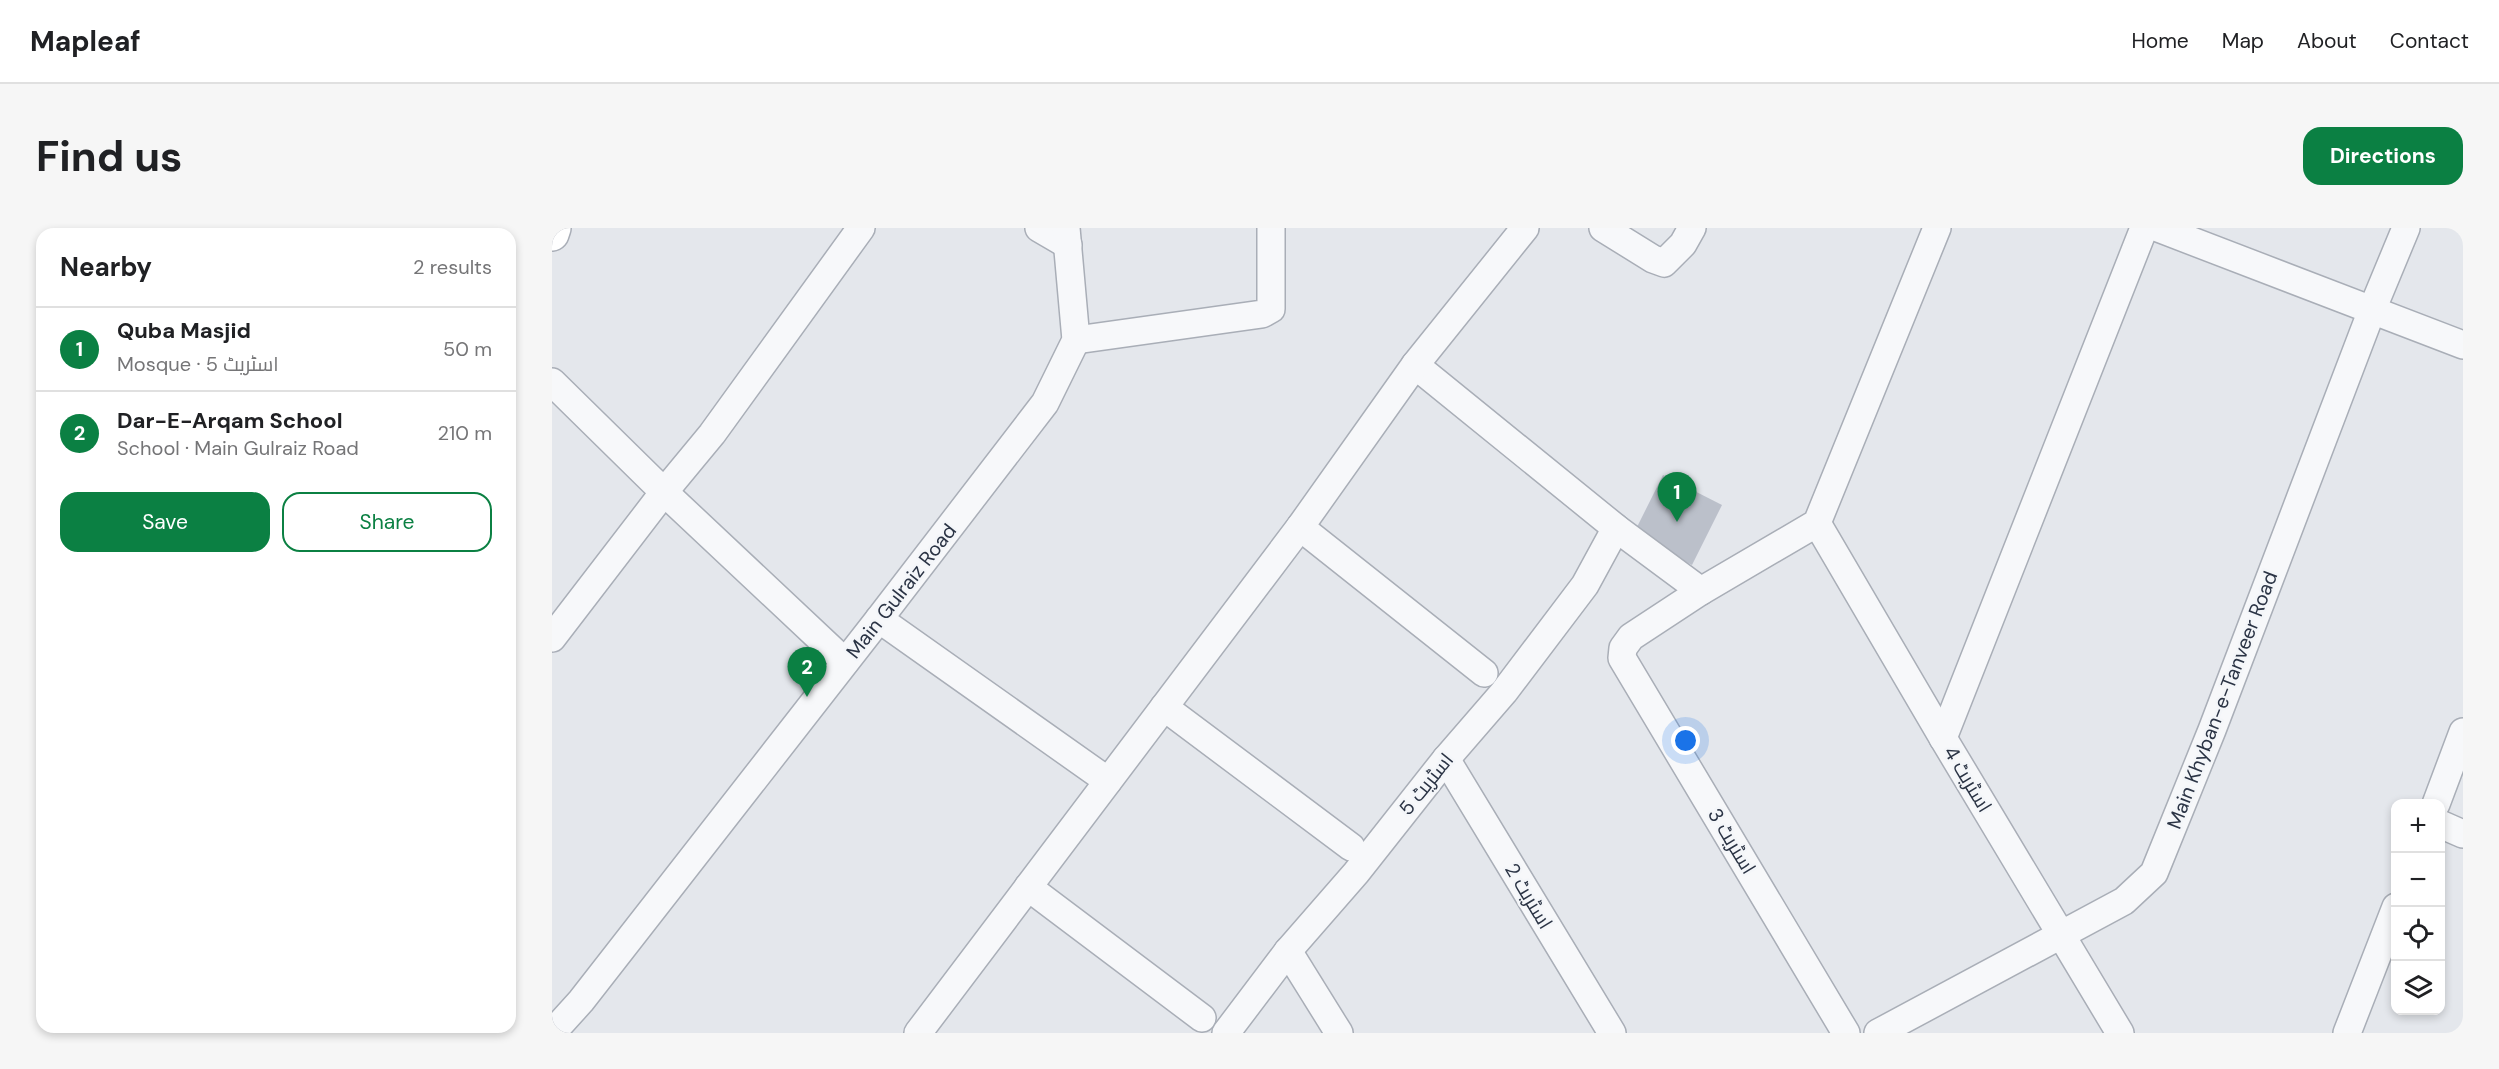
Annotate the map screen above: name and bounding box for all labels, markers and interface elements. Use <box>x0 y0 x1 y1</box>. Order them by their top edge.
text: Mapleaf <box>30 23 141 60</box>
text: Home <box>2131 27 2189 55</box>
text: Map <box>2222 27 2264 55</box>
text: About <box>2297 27 2357 55</box>
text: Contact <box>2390 27 2469 55</box>
button: Directions <box>2303 127 2463 185</box>
text: Find us <box>36 129 182 184</box>
text: Nearby <box>60 250 152 284</box>
text: 2 results <box>413 254 492 280</box>
text: Quba Masjid <box>117 316 251 345</box>
text: 1 <box>76 336 83 362</box>
text: 50 m <box>443 336 492 362</box>
text: Mosque · اسٹریٹ 5 <box>117 351 279 377</box>
text: Dar-E-Arqam School <box>117 406 343 435</box>
text: 2 <box>74 420 85 446</box>
text: 210 m <box>437 420 492 446</box>
text: School · Main Gulraiz Road <box>117 435 359 461</box>
pin: 1 <box>1658 472 1696 522</box>
button: Save <box>60 492 270 552</box>
button: Share <box>282 492 492 552</box>
street label: Main Gulraiz Road <box>840 518 962 664</box>
street label: Main Khyban-e-Tanveer Road <box>2161 567 2283 833</box>
pin: 2 <box>788 648 826 697</box>
your location <box>1671 726 1700 755</box>
street label: اسٹریٹ 4 <box>1938 741 1998 817</box>
street label: اسٹریٹ 5 <box>1393 747 1459 821</box>
map controls <box>2391 799 2445 1015</box>
button: + <box>2391 799 2445 853</box>
street label: اسٹریٹ 3 <box>1702 803 1762 879</box>
button: − <box>2391 853 2445 907</box>
street label: اسٹریٹ 2 <box>1499 858 1559 934</box>
button: locate <box>2391 907 2445 961</box>
button: layers <box>2391 961 2445 1015</box>

